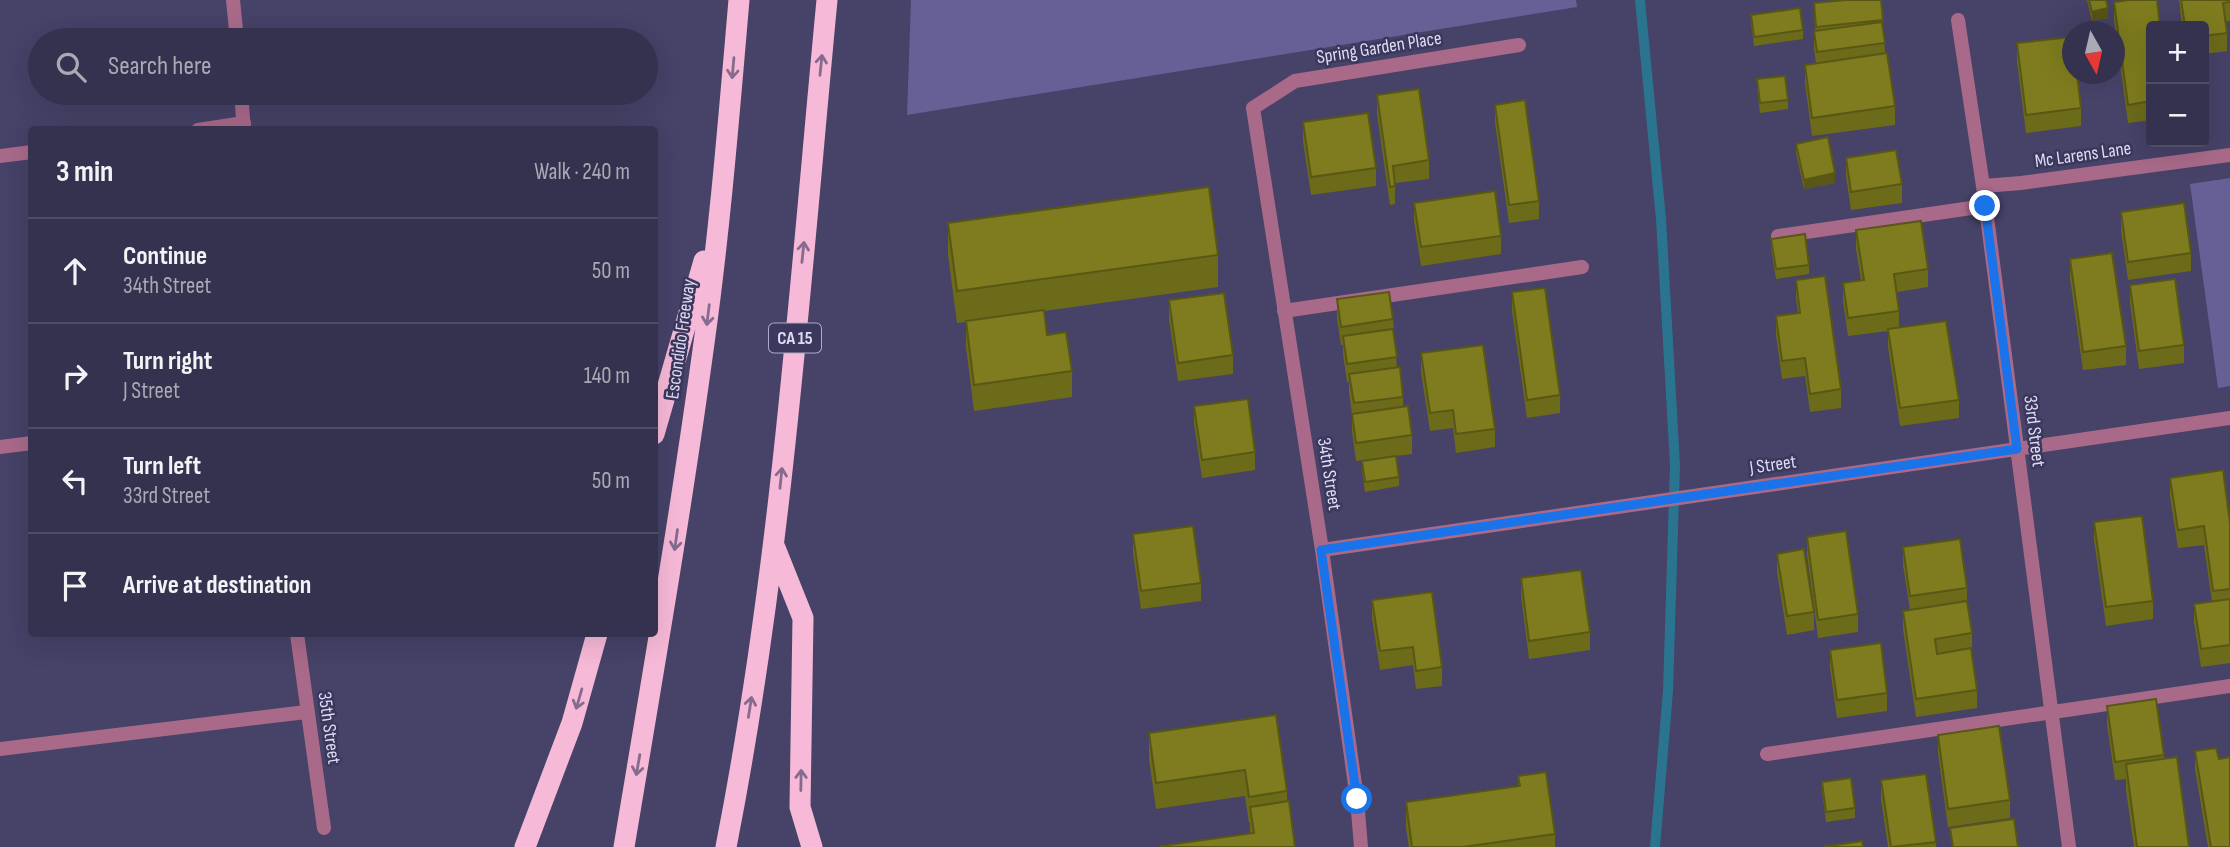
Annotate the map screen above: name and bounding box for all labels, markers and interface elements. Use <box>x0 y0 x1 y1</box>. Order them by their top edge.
north arrow <box>2062 21 2125 84</box>
map controls <box>2146 21 2209 147</box>
button: + <box>2146 21 2209 84</box>
street label: Spring Garden Place <box>1315 27 1443 69</box>
search box <box>28 28 658 105</box>
icon: search <box>52 48 90 86</box>
text: Search here <box>108 51 211 82</box>
one-way arrow <box>815 54 828 76</box>
one-way arrow <box>726 56 739 79</box>
button: − <box>2146 84 2209 147</box>
street label: Mc Larens Lane <box>2033 137 2133 173</box>
text: 3 min <box>56 154 113 190</box>
text: Walk · 240 m <box>534 158 630 186</box>
route end <box>1969 190 2000 221</box>
text: Continue <box>123 241 207 272</box>
one-way arrow <box>797 241 810 263</box>
icon: ahead <box>56 252 94 290</box>
text: 50 m <box>592 257 630 285</box>
text: 34th Street <box>123 272 211 300</box>
street label: Escondido Freeway <box>661 277 701 400</box>
one-way arrow <box>701 303 714 326</box>
road number: CA 15 <box>769 324 821 352</box>
text: Turn right <box>123 346 212 377</box>
icon: right <box>56 357 94 395</box>
text: 140 m <box>584 362 630 390</box>
text: J Street <box>123 377 180 405</box>
street label: 33rd Street <box>2018 394 2050 468</box>
street label: 34th Street <box>1312 436 1346 512</box>
street label: J Street <box>1747 450 1798 480</box>
text: Turn left <box>123 451 201 482</box>
icon: left <box>56 462 94 500</box>
text: 50 m <box>592 467 630 495</box>
one-way arrow <box>775 467 788 490</box>
text: 33rd Street <box>123 482 210 510</box>
one-way arrow <box>669 529 682 551</box>
icon: arrive <box>56 567 94 605</box>
text: Arrive at destination <box>123 570 311 601</box>
one-way arrow <box>571 688 584 710</box>
street label: 35th Street <box>313 690 345 766</box>
one-way arrow <box>744 696 757 719</box>
one-way arrow <box>631 753 644 776</box>
one-way arrow <box>794 769 808 792</box>
route start <box>1341 783 1372 814</box>

